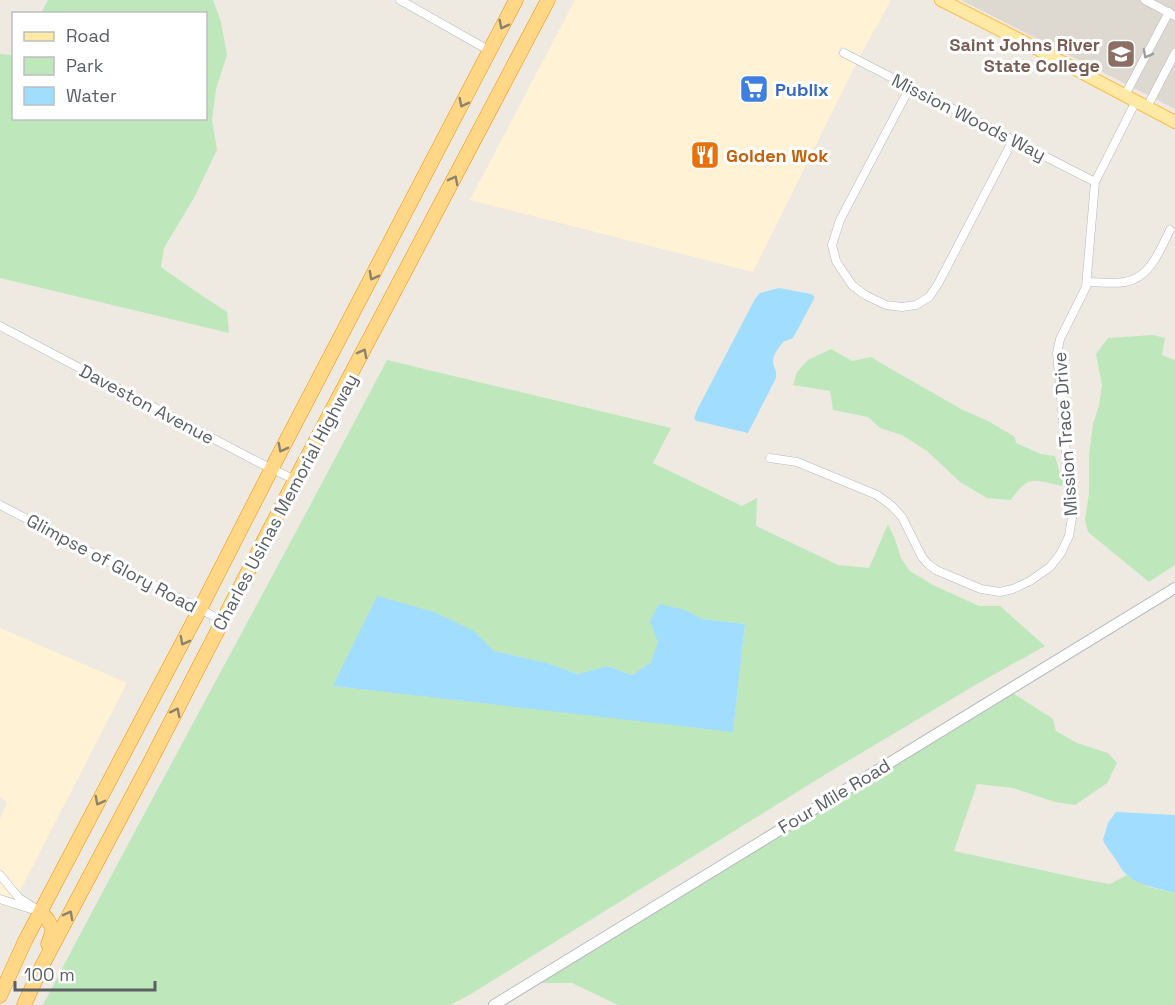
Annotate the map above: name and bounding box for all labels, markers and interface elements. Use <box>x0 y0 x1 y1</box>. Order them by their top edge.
legend <box>12 12 207 120</box>
one-way arrow <box>499 19 510 30</box>
text: Road <box>66 24 110 47</box>
place label: Saint Johns River State College <box>950 33 1100 77</box>
school or university icon: Saint Johns River State College <box>1105 38 1137 70</box>
one-way arrow <box>1143 47 1154 58</box>
text: Park <box>66 54 104 77</box>
street label: Mission Woods Way <box>888 68 1050 166</box>
supermarket icon: Publix <box>738 73 770 105</box>
place label: Publix <box>775 78 829 101</box>
text: Water <box>66 84 117 107</box>
one-way arrow <box>459 97 470 107</box>
restaurant icon: Golden Wok <box>689 139 721 171</box>
place label: Golden Wok <box>726 144 828 167</box>
one-way arrow <box>447 176 458 187</box>
one-way arrow <box>369 269 380 280</box>
one-way arrow <box>356 348 367 359</box>
street label: Mission Trace Drive <box>1048 351 1082 517</box>
street label: Daveston Avenue <box>76 359 218 449</box>
street label: Charles Usinas Memorial Highway <box>207 370 363 634</box>
one-way arrow <box>278 442 289 453</box>
street label: Glimpse of Glory Road <box>23 508 201 618</box>
one-way arrow <box>179 634 191 645</box>
one-way arrow <box>169 708 180 718</box>
street label: Four Mile Road <box>774 753 894 839</box>
one-way arrow <box>95 795 106 806</box>
one-way arrow <box>62 911 73 922</box>
scale bar <box>15 954 154 992</box>
text: 100 m <box>24 963 75 986</box>

